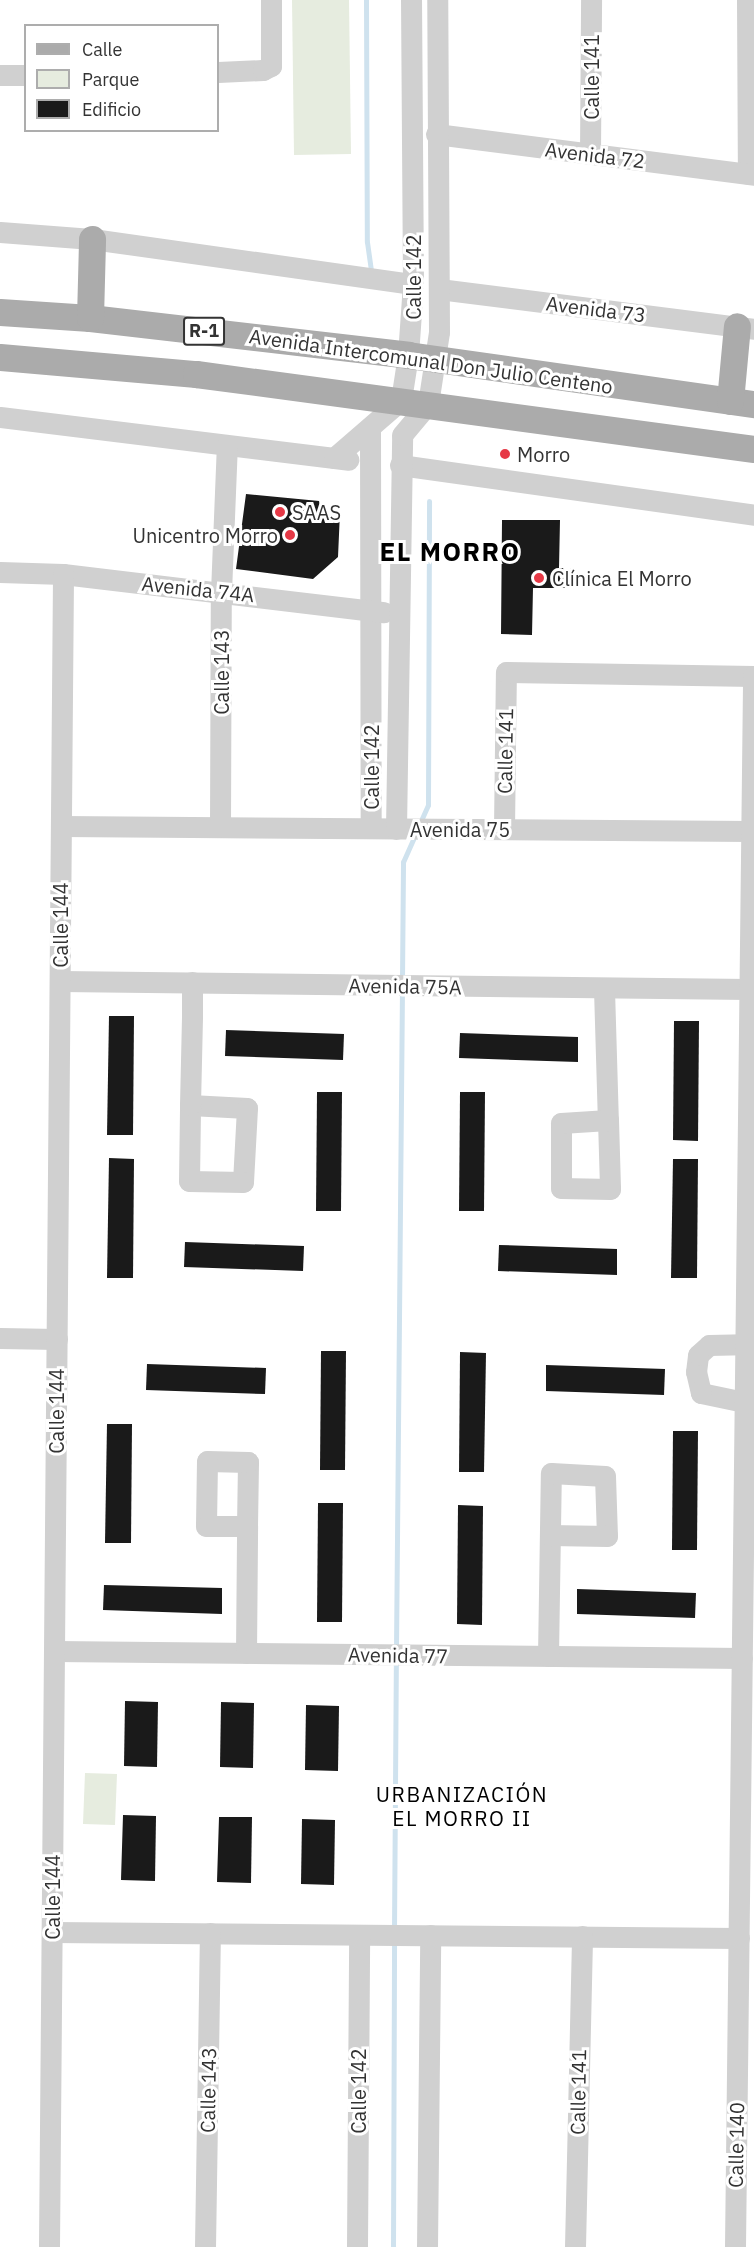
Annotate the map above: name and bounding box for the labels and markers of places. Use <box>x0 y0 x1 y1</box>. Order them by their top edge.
place label: Morro <box>517 442 570 466</box>
marker: Morro <box>498 447 512 461</box>
place label: SAAS <box>292 500 341 524</box>
marker: SAAS <box>273 505 287 519</box>
place label: Unicentro Morro <box>132 523 278 547</box>
marker: Unicentro Morro <box>283 528 297 542</box>
place label: Clínica El Morro <box>552 566 692 590</box>
marker: Clínica El Morro <box>530 569 548 587</box>

